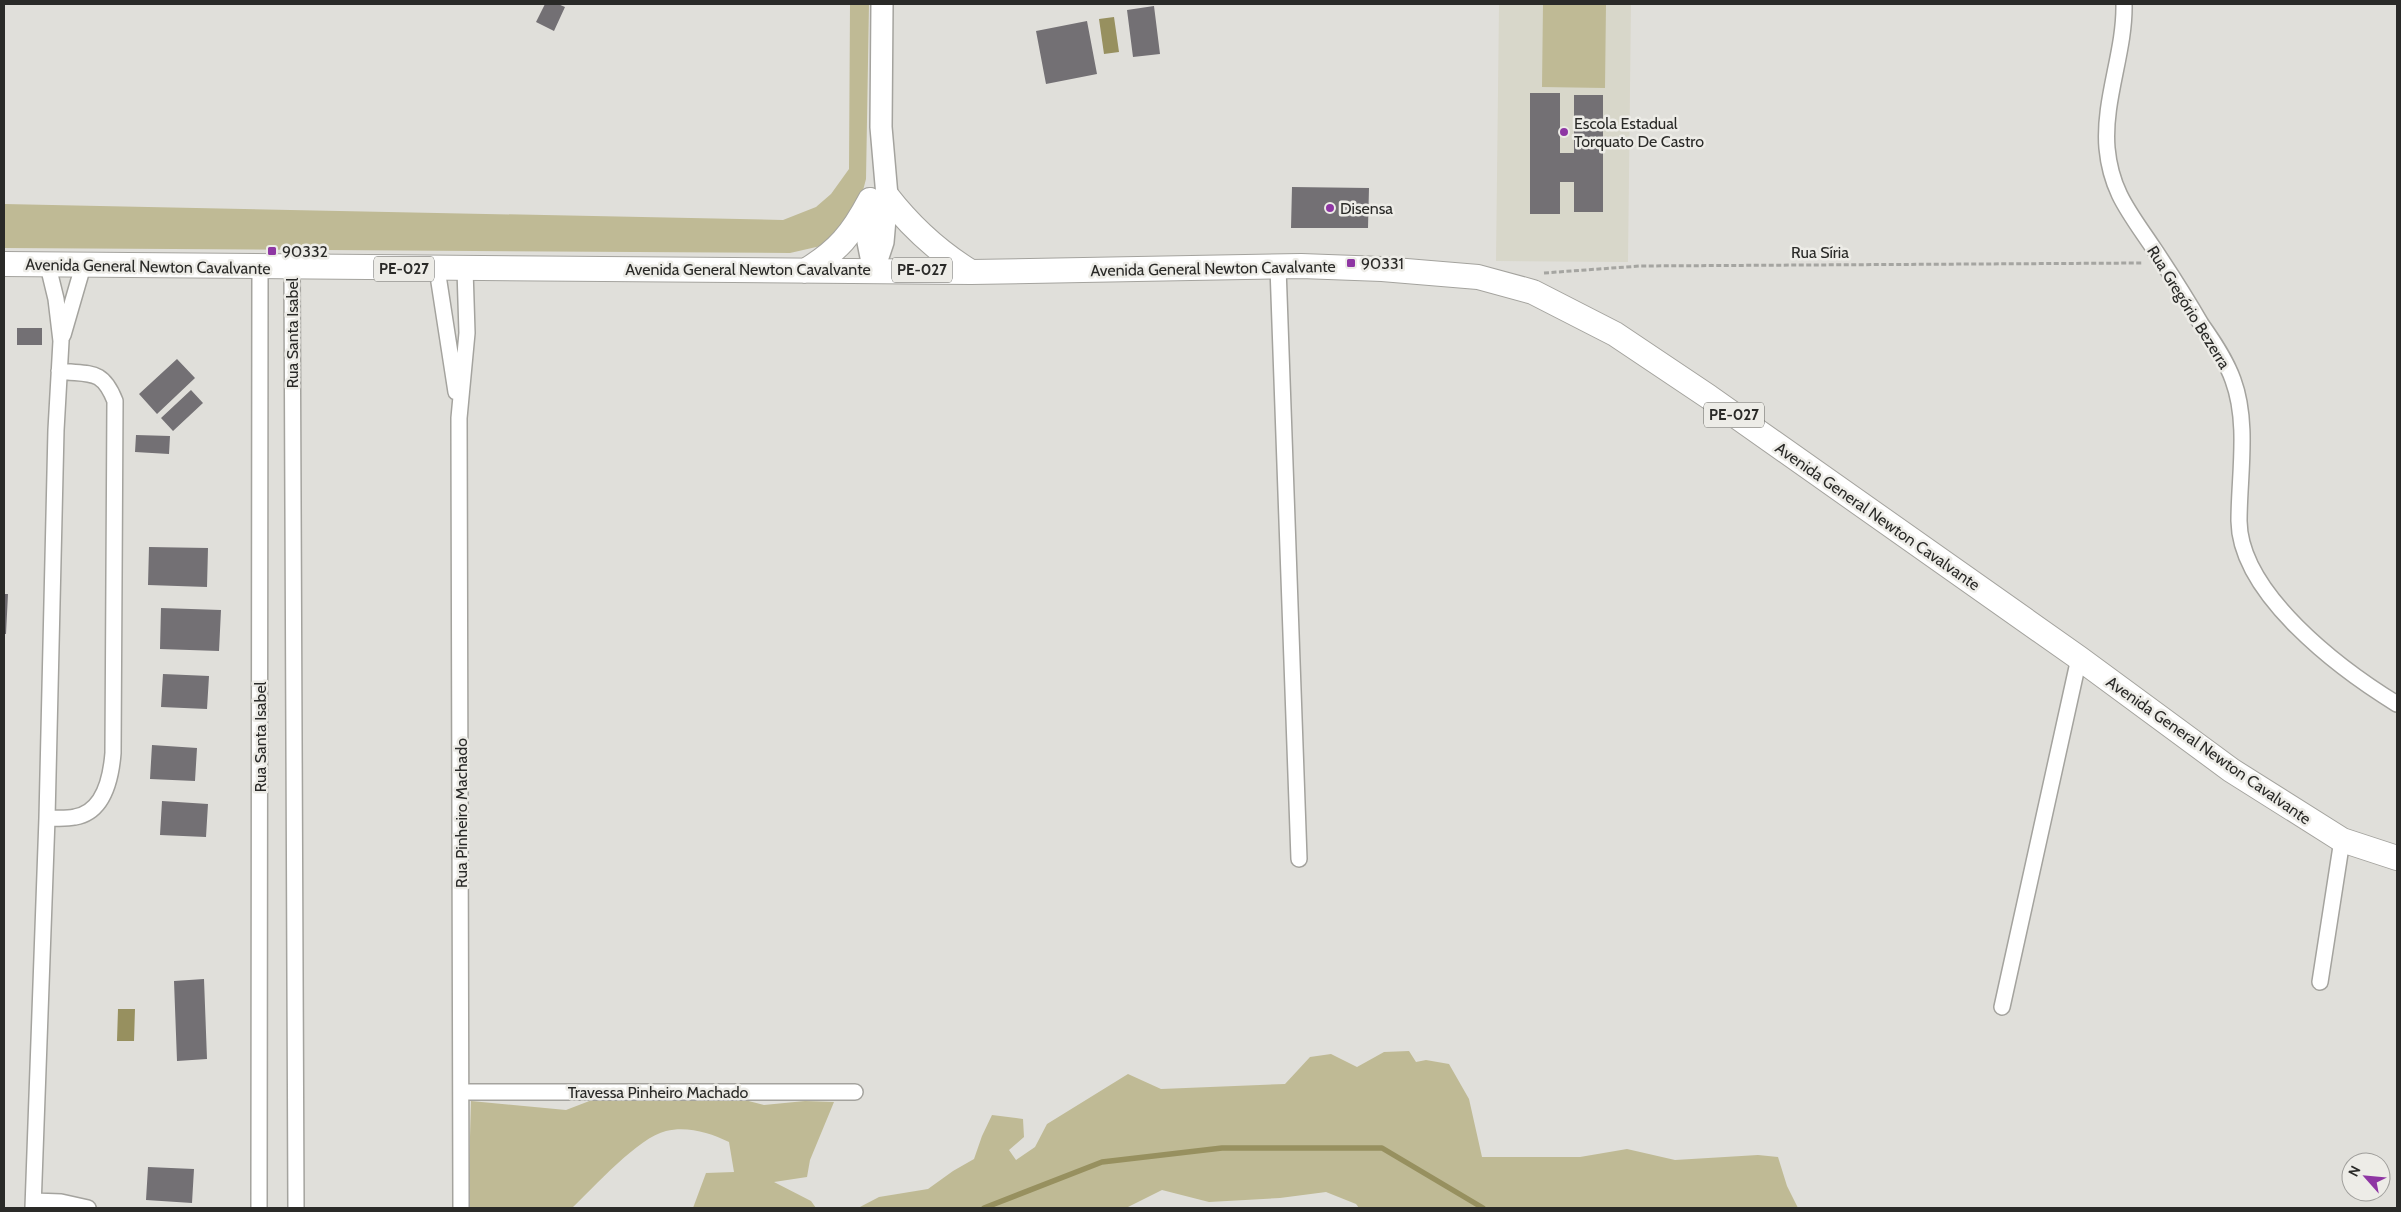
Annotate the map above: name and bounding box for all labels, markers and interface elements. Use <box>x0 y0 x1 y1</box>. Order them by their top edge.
place label: Escola Estadual Torquato De Castro <box>1574 114 1704 151</box>
marker: Escola Estadual Torquato De Castro <box>1558 126 1570 138</box>
place label: Disensa <box>1340 199 1393 218</box>
marker: Disensa <box>1324 202 1336 214</box>
place label: 90332 <box>282 242 328 261</box>
street label: Rua Gregório Bezerra <box>2143 242 2234 373</box>
street label: Rua Síria <box>1791 243 1849 262</box>
marker: 90332 <box>266 245 278 257</box>
place label: 90331 <box>1361 254 1404 273</box>
street label: Avenida General Newton Cavalvante <box>25 255 271 278</box>
road number: PE-027 <box>374 256 434 282</box>
street label: Avenida General Newton Cavalvante <box>1090 257 1336 280</box>
marker: 90331 <box>1345 257 1357 269</box>
road number: PE-027 <box>892 258 952 282</box>
street label: Avenida General Newton Cavalvante <box>625 260 871 279</box>
street label: Rua Santa Isabel <box>283 277 302 388</box>
road number: PE-027 <box>1704 402 1764 428</box>
street label: Avenida General Newton Cavalvante <box>1772 438 1984 595</box>
street label: Avenida General Newton Cavalvante <box>2103 672 2315 829</box>
street label: Rua Santa Isabel <box>251 681 270 792</box>
street label: Rua Pinheiro Machado <box>452 738 471 888</box>
street label: Travessa Pinheiro Machado <box>568 1083 749 1102</box>
north arrow <box>2341 1152 2391 1202</box>
text: N <box>2344 1163 2365 1180</box>

